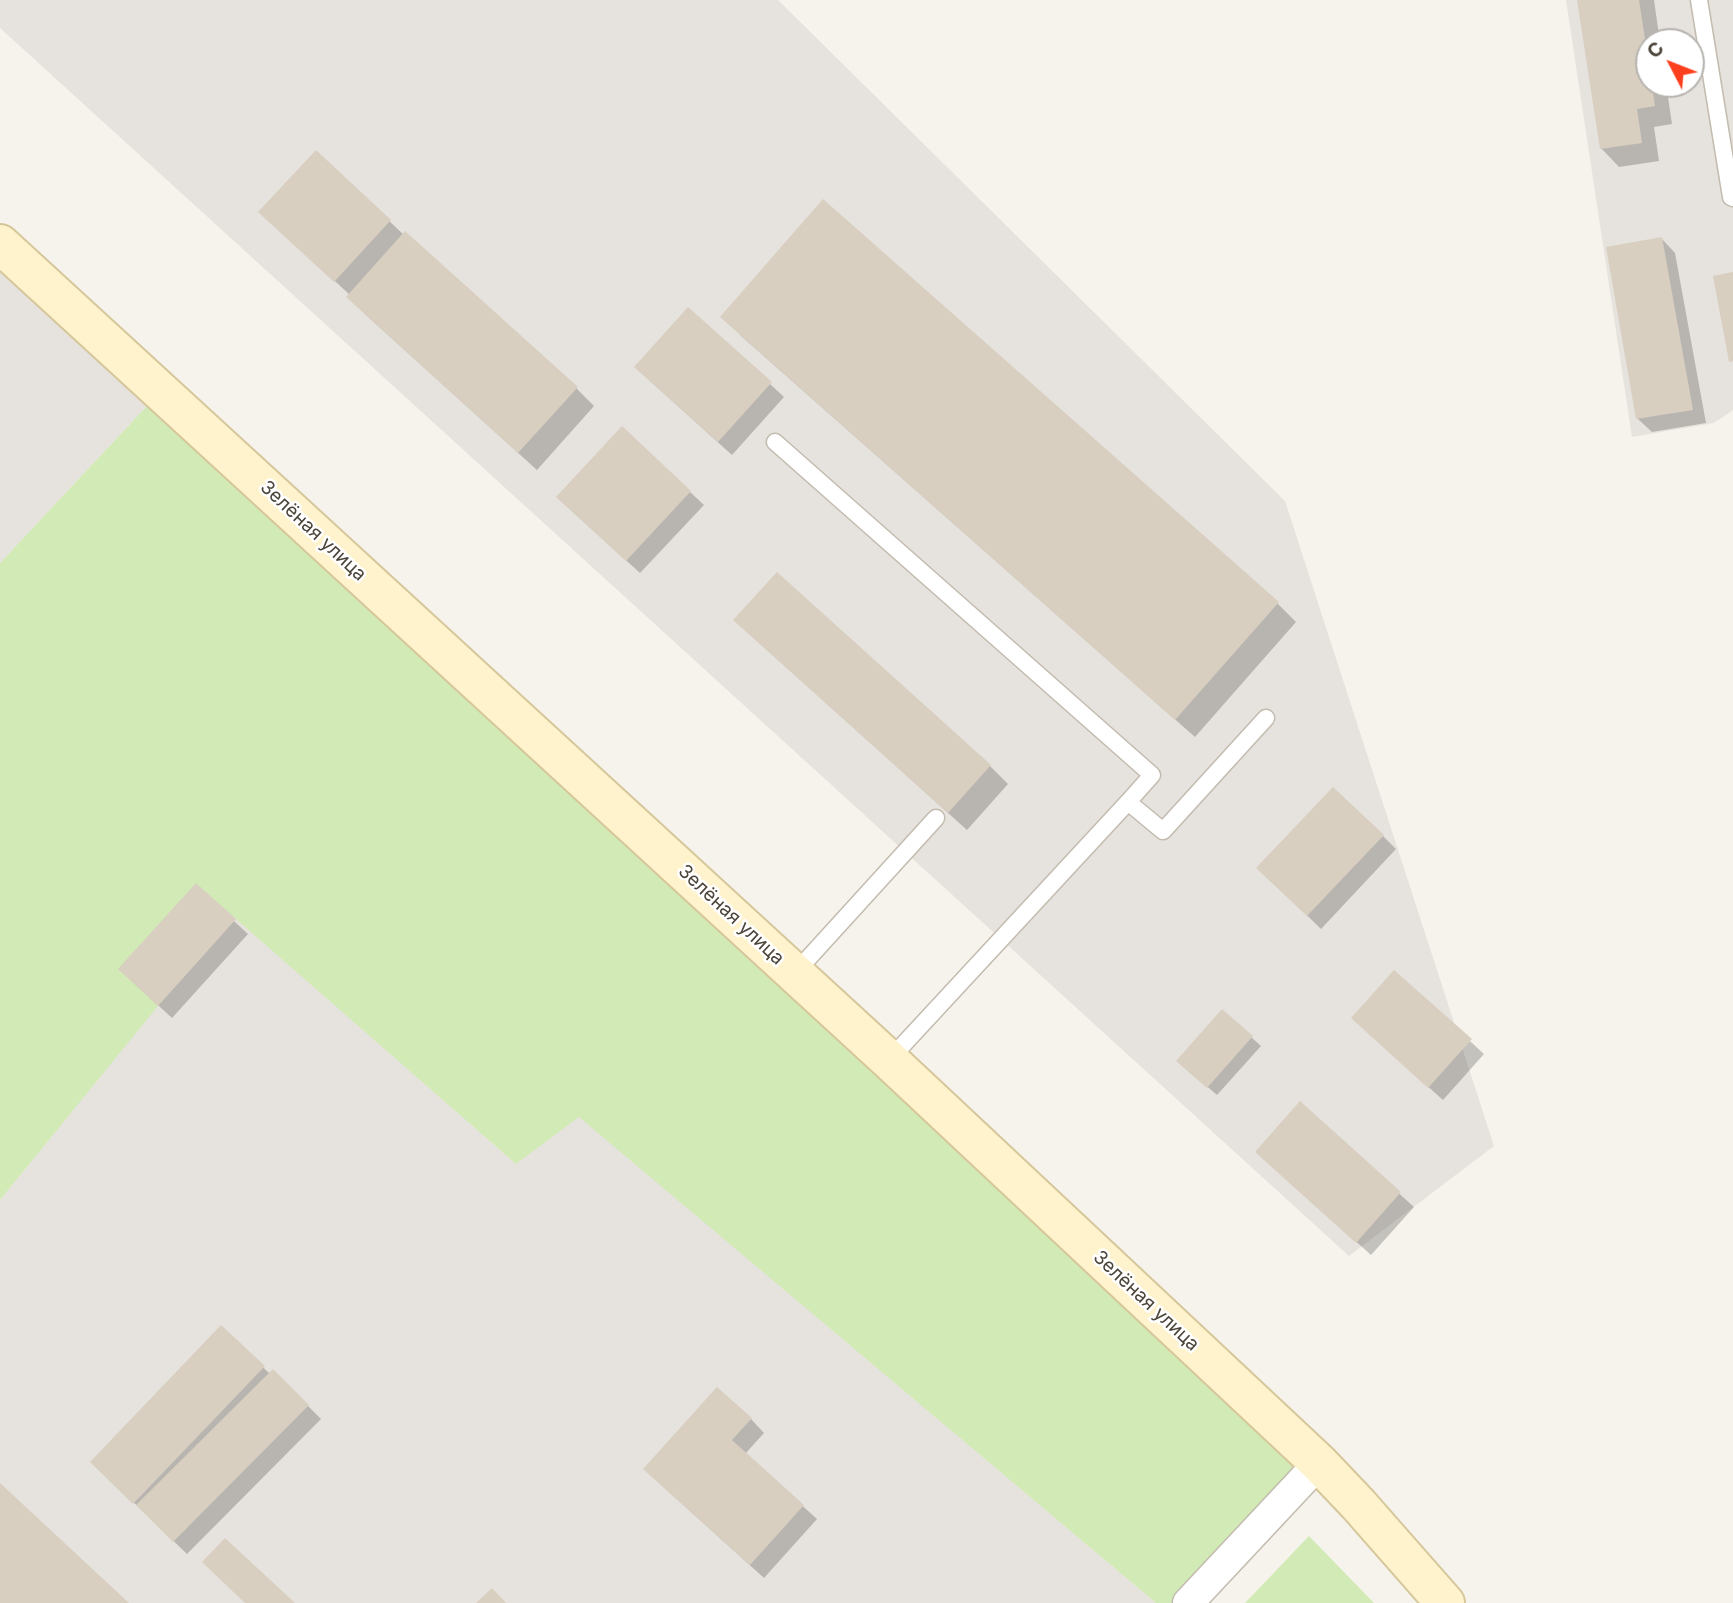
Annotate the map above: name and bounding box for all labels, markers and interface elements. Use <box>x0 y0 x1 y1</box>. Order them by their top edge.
north arrow <box>1635 28 1705 98</box>
text: С <box>1642 37 1669 63</box>
street label: Зелёная улица <box>255 476 371 586</box>
street label: Зелёная улица <box>673 860 789 970</box>
street label: Зелёная улица <box>1088 1246 1204 1356</box>

